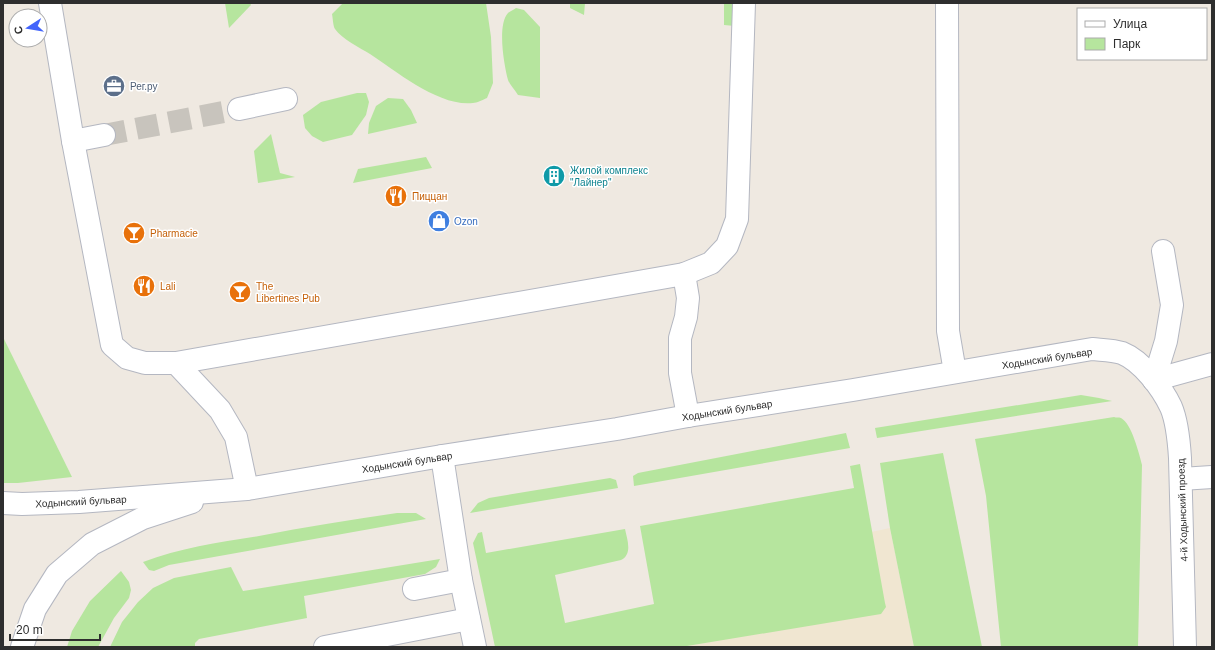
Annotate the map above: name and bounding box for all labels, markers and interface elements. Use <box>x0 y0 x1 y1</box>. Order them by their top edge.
north arrow <box>8 8 48 48</box>
legend <box>1077 8 1207 60</box>
text: Улица <box>1113 17 1147 31</box>
text: С <box>12 25 25 35</box>
text: Парк <box>1113 37 1141 51</box>
office icon: Рег.ру <box>101 73 127 99</box>
place label: Рег.ру <box>130 81 157 92</box>
building icon: Жилой комплекс "Лайнер" <box>541 163 567 189</box>
place label: Жилой комплекс "Лайнер" <box>570 165 648 188</box>
restaurant icon: Пиццан <box>383 183 409 209</box>
place label: Пиццан <box>412 191 447 202</box>
shop icon: Ozon <box>426 208 452 234</box>
place label: Ozon <box>454 216 478 227</box>
bar icon: Pharmacie <box>121 220 147 246</box>
place label: Pharmacie <box>150 228 198 239</box>
restaurant icon: Lali <box>131 273 157 299</box>
bar icon: The Libertines Pub <box>227 279 253 305</box>
place label: Lali <box>160 281 176 292</box>
place label: The Libertines Pub <box>256 281 320 304</box>
street label: Ходынский бульвар <box>1001 346 1094 371</box>
street label: Ходынский бульвар <box>681 398 774 423</box>
street label: Ходынский бульвар <box>361 450 454 475</box>
street label: 4-й Ходынский проезд <box>1175 458 1190 562</box>
street label: Ходынский бульвар <box>35 494 127 509</box>
scale bar <box>10 616 100 642</box>
text: 20 m <box>16 623 43 637</box>

